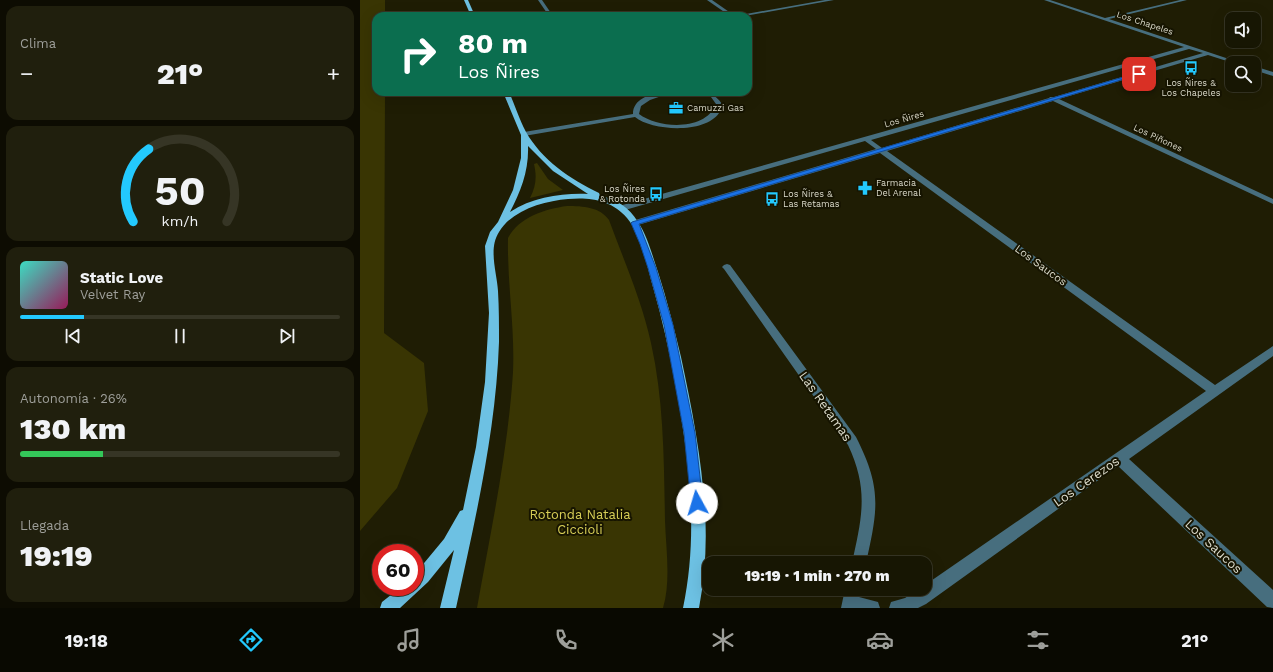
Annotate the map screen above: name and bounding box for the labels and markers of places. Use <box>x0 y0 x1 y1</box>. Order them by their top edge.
pin <box>1122 57 1156 91</box>
bus stop icon: Los Ñires & Los Chapeles <box>1183 60 1199 76</box>
place label: Los Ñires & Los Chapeles <box>1162 77 1221 98</box>
office icon: Camuzzi Gas <box>668 100 684 116</box>
place label: Camuzzi Gas <box>687 103 744 113</box>
place label: Farmacia Del Arenal <box>876 178 921 198</box>
pharmacy icon: Farmacia Del Arenal <box>857 180 873 196</box>
place label: Los Ñires & Rotonda <box>600 183 645 204</box>
bus stop icon: Los Ñires & Rotonda <box>648 186 664 202</box>
place label: Los Ñires & Las Retamas <box>783 188 840 209</box>
bus stop icon: Los Ñires & Las Retamas <box>764 191 780 207</box>

